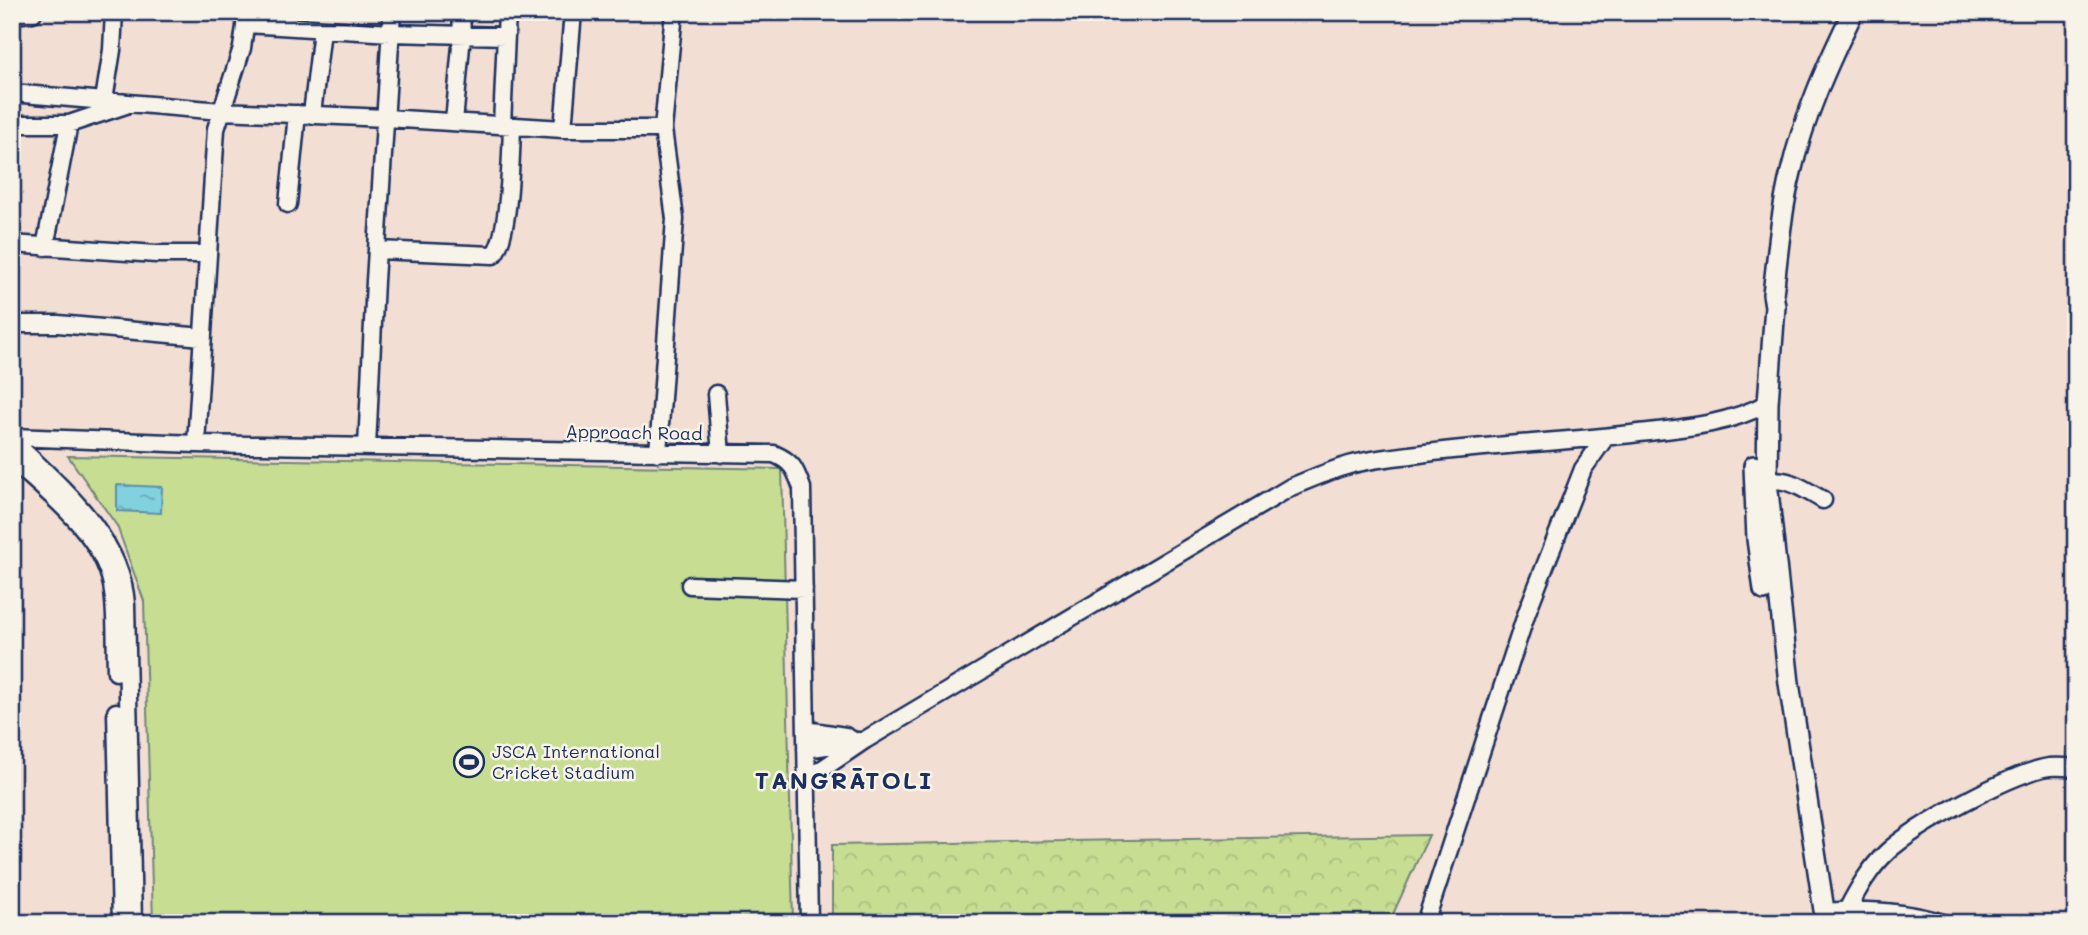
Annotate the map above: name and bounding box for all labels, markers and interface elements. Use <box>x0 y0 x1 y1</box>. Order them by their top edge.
street label: Approach Road <box>565 419 703 445</box>
place label: JSCA International Cricket Stadium <box>492 739 660 784</box>
sports icon: JSCA International Cricket Stadium <box>452 745 486 779</box>
district label: TANGRĀTOLI <box>755 764 933 795</box>

